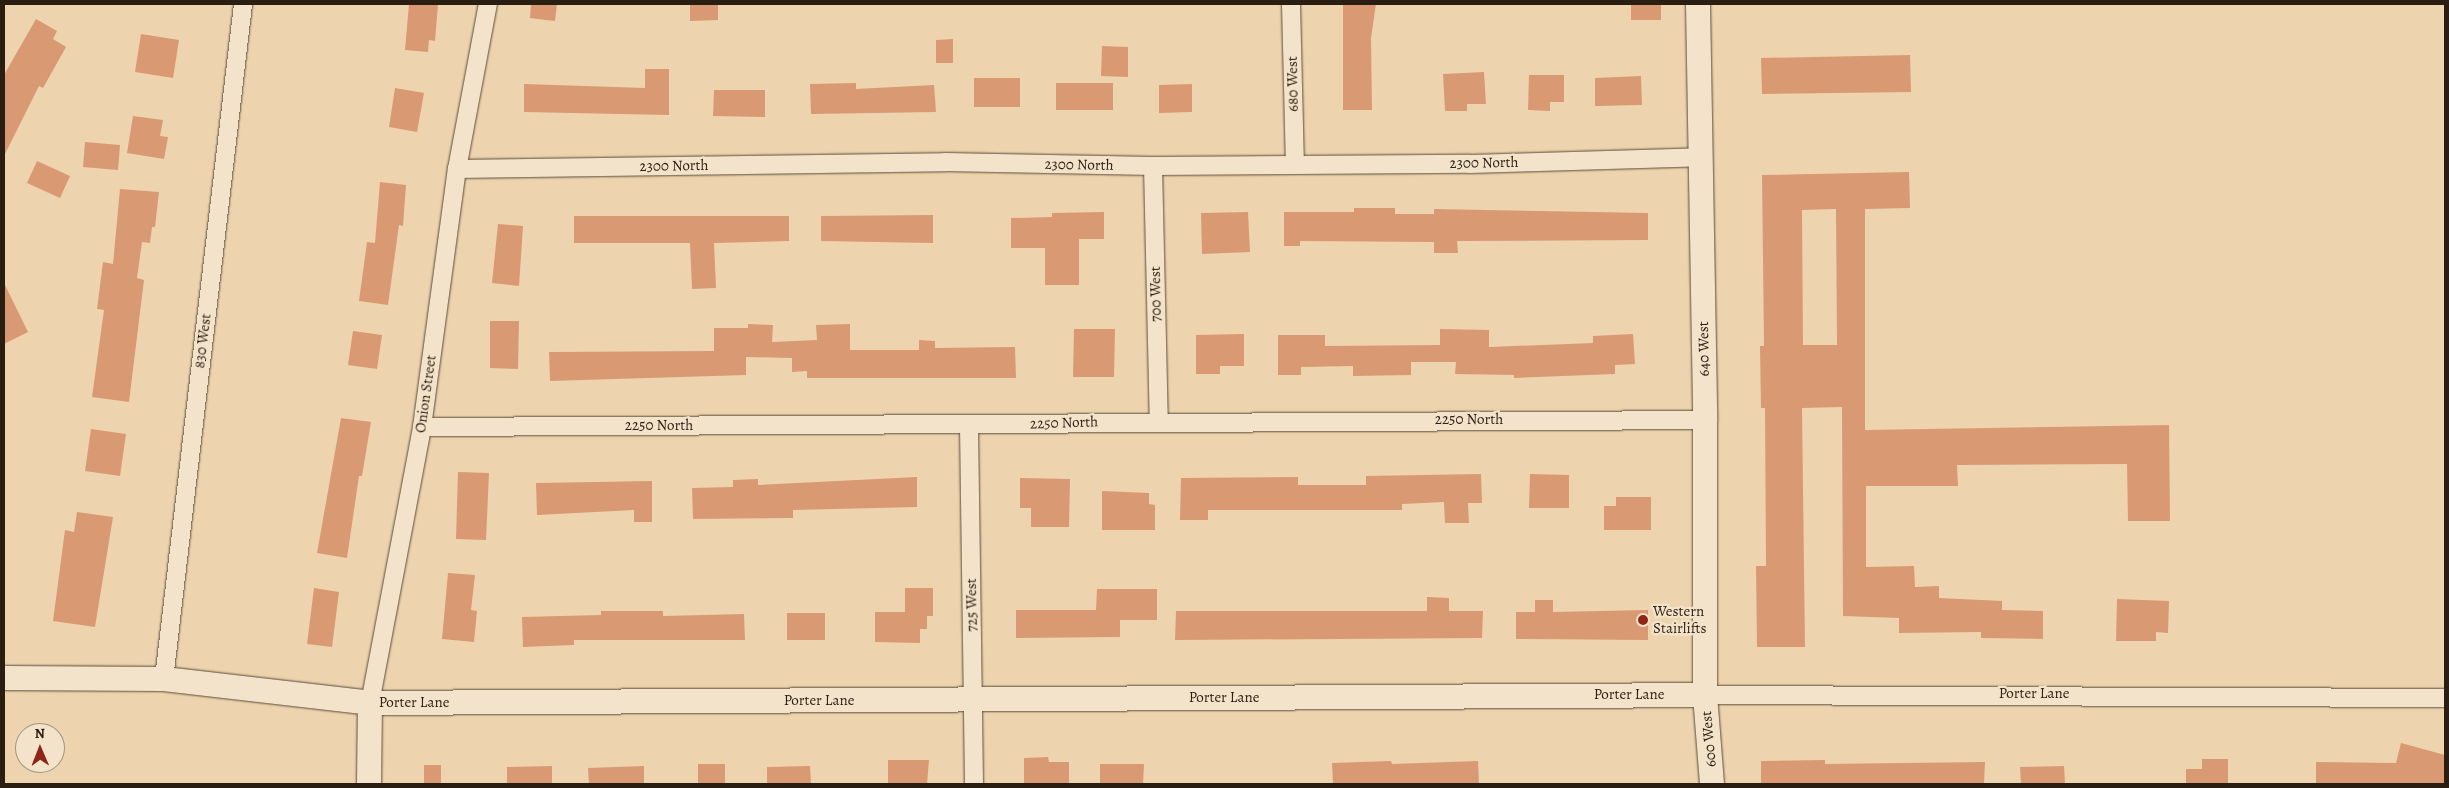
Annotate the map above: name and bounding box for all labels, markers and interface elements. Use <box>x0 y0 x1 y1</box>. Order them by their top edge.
street label: 680 West <box>1284 56 1302 112</box>
street label: 2300 North <box>1449 153 1519 173</box>
street label: 2300 North <box>1044 155 1114 175</box>
street label: 2300 North <box>639 156 709 176</box>
street label: 700 West <box>1147 266 1165 322</box>
street label: 830 West <box>191 313 215 369</box>
street label: 640 West <box>1695 321 1713 377</box>
street label: Onion Street <box>412 354 440 434</box>
street label: 2250 North <box>1435 411 1503 429</box>
street label: 2250 North <box>1030 413 1098 433</box>
street label: 2250 North <box>625 417 693 435</box>
street label: 725 West <box>963 578 981 632</box>
place label: Western Stairlifts <box>1653 602 1707 637</box>
marker: Western Stairlifts <box>1637 614 1649 626</box>
street label: Porter Lane <box>1999 685 2069 703</box>
street label: Porter Lane <box>1594 686 1664 704</box>
street label: Porter Lane <box>1189 689 1259 707</box>
street label: Porter Lane <box>784 692 854 710</box>
street label: Porter Lane <box>379 694 449 712</box>
street label: 600 West <box>1698 710 1720 768</box>
north arrow <box>15 723 65 773</box>
text: N <box>34 724 45 743</box>

